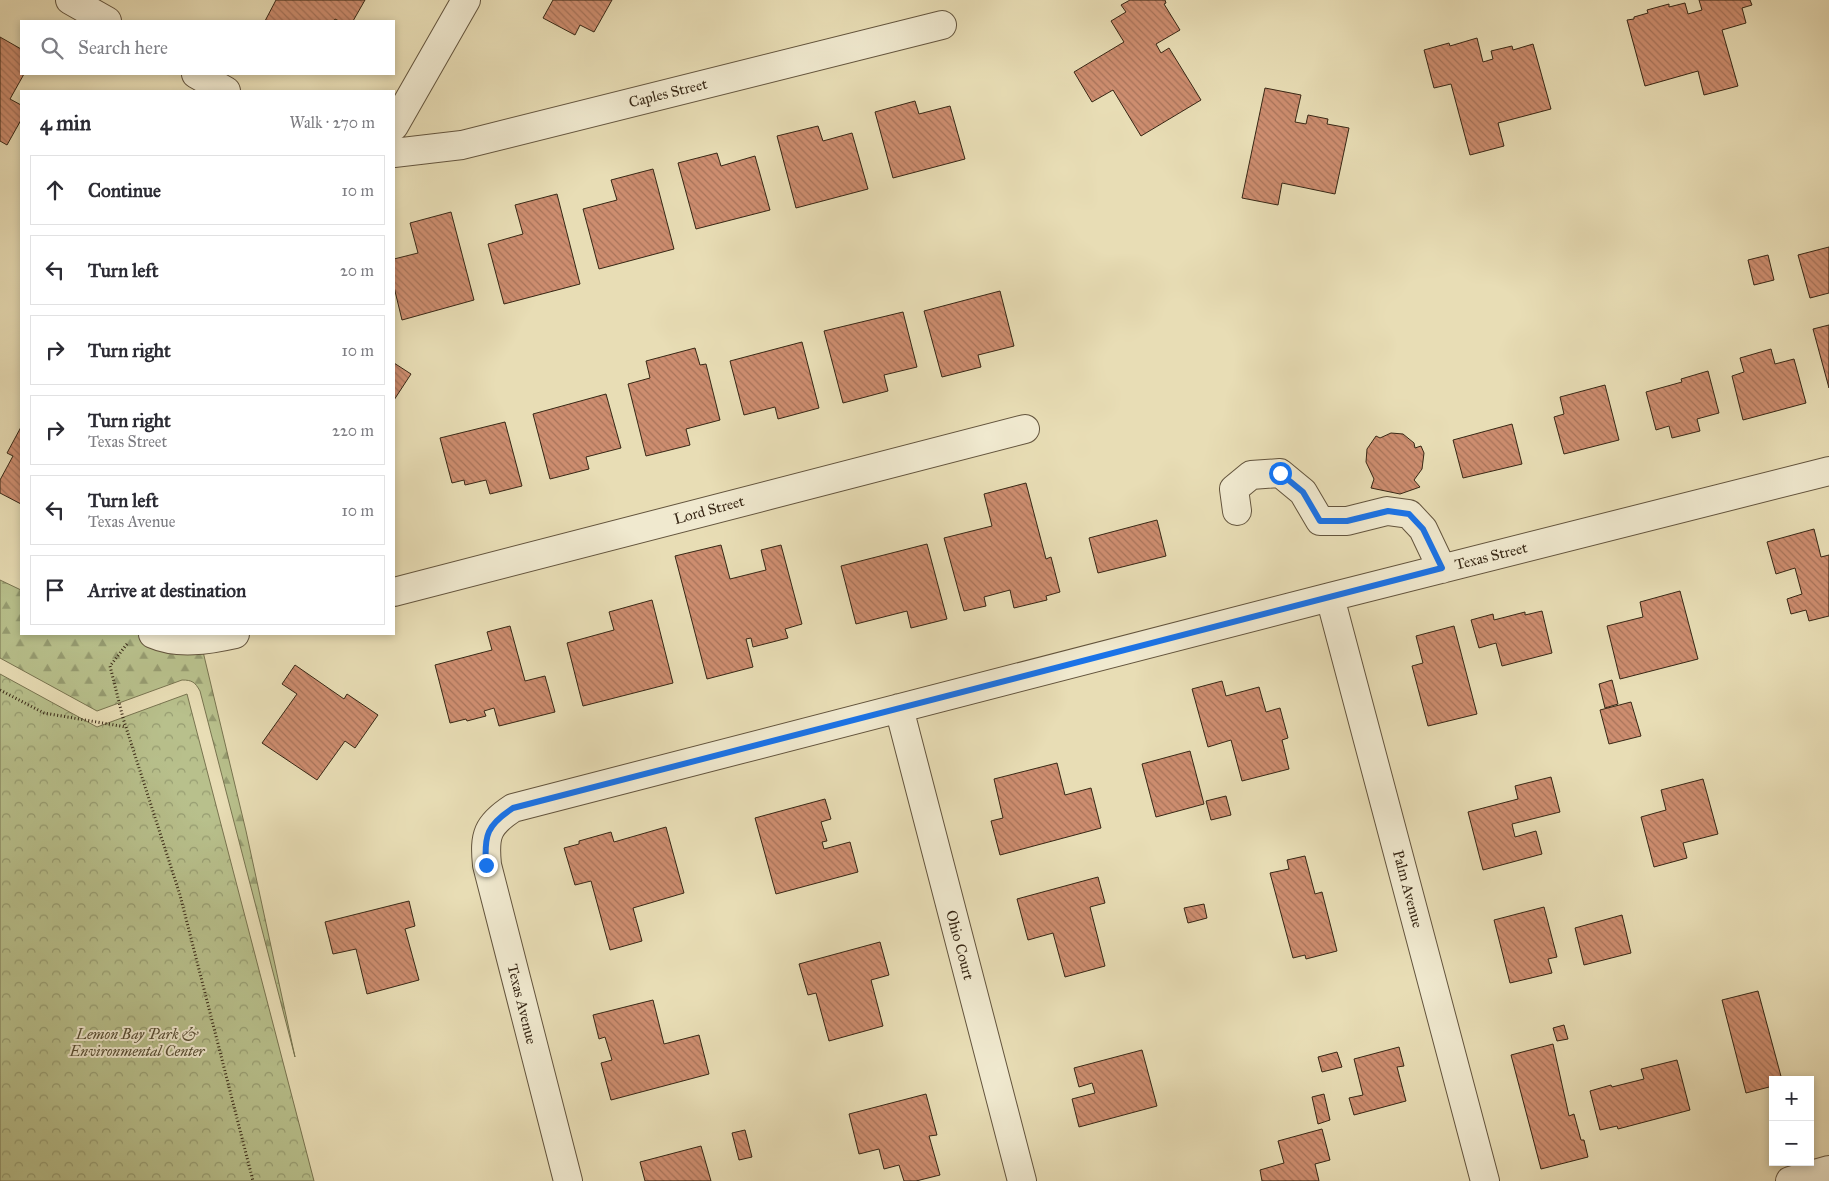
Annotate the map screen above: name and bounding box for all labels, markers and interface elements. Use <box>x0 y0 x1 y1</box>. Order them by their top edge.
search box <box>20 20 395 75</box>
icon: search <box>38 34 66 62</box>
text: Search here <box>78 36 168 59</box>
street label: Caples Street <box>627 74 710 111</box>
text: 4 min <box>40 110 91 136</box>
text: Walk · 270 m <box>289 113 375 132</box>
icon: ahead <box>41 176 69 204</box>
text: Continue <box>88 179 161 202</box>
text: 10 m <box>342 181 374 200</box>
icon: left <box>41 256 69 284</box>
text: Turn left <box>88 259 158 282</box>
text: 20 m <box>340 261 374 280</box>
icon: right <box>41 336 69 364</box>
text: Turn right <box>88 339 171 362</box>
text: 10 m <box>342 341 374 360</box>
text: Turn right <box>88 409 171 432</box>
icon: right <box>41 416 69 444</box>
text: 220 m <box>332 421 374 440</box>
text: Texas Street <box>88 432 167 451</box>
route start <box>1269 462 1292 485</box>
text: Turn left <box>88 489 158 512</box>
street label: Lord Street <box>672 492 747 528</box>
icon: left <box>41 496 69 524</box>
text: 10 m <box>342 501 374 520</box>
text: Texas Avenue <box>88 512 175 531</box>
street label: Texas Street <box>1453 538 1530 574</box>
icon: arrive <box>41 576 69 604</box>
text: Arrive at destination <box>88 579 246 602</box>
street label: Palm Avenue <box>1389 848 1427 930</box>
route end <box>475 854 498 877</box>
street label: Ohio Court <box>942 908 978 983</box>
street label: Texas Avenue <box>503 962 541 1046</box>
park label: Lemon Bay Park & Environmental Center <box>69 1025 205 1060</box>
map controls <box>1769 1076 1814 1166</box>
button: + <box>1769 1076 1814 1121</box>
button: − <box>1769 1121 1814 1166</box>

